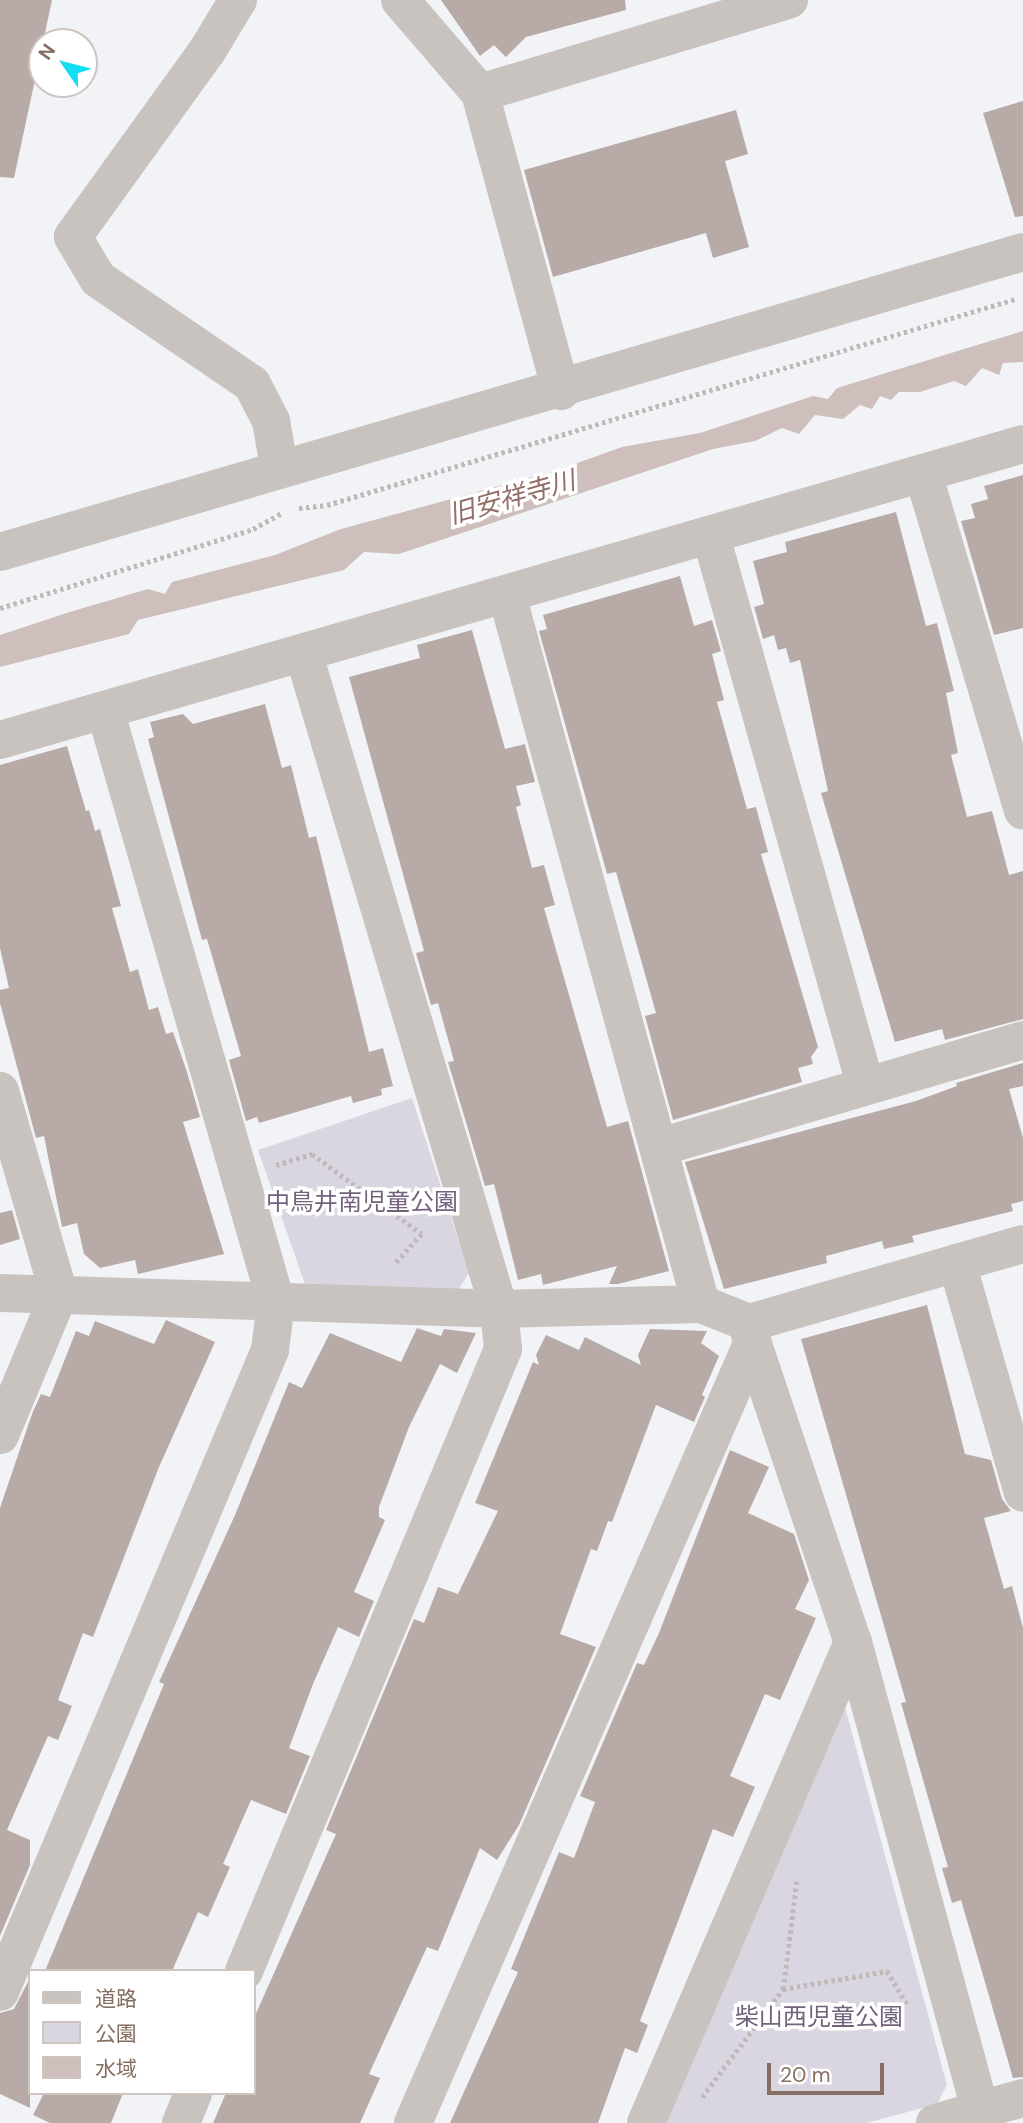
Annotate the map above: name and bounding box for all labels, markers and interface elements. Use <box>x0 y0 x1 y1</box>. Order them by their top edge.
north arrow <box>28 28 98 98</box>
text: N <box>33 39 61 65</box>
water label: 旧安祥寺川 <box>445 465 579 531</box>
park label: 中鳥井南児童公園 <box>266 1188 458 1216</box>
legend <box>28 1969 256 2095</box>
text: 道路 <box>95 1985 137 2013</box>
park label: 柴山西児童公園 <box>735 2003 903 2031</box>
text: 公園 <box>95 2020 137 2048</box>
scale bar <box>771 2050 888 2094</box>
text: 水域 <box>95 2055 137 2083</box>
text: 20 m <box>780 2061 831 2089</box>

